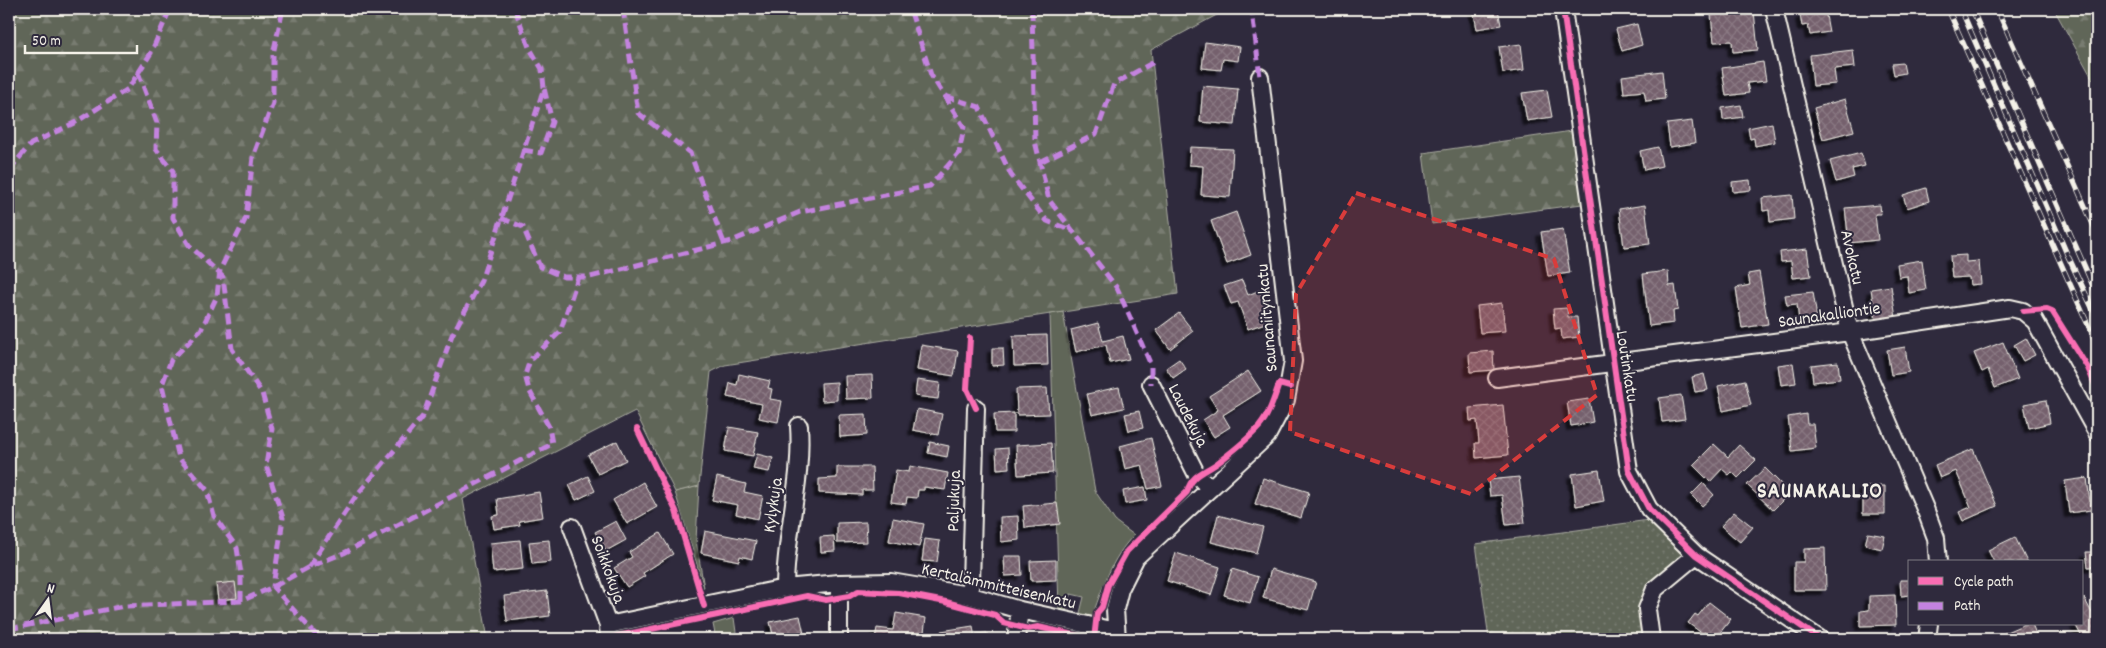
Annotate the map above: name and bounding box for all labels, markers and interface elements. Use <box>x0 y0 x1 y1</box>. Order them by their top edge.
scale bar <box>25 22 138 54</box>
text: 50 m <box>32 31 61 53</box>
street label: Avokatu <box>1832 228 1869 287</box>
street label: Saunaniitynkatu <box>1251 263 1286 373</box>
street label: Saunakalliontie <box>1777 297 1882 336</box>
street label: Loutinkatu <box>1608 329 1643 404</box>
street label: Laudekuja <box>1160 380 1214 453</box>
street label: Paljukuja <box>942 469 969 532</box>
street label: Kylykuja <box>758 476 791 535</box>
district label: SAUNAKALLIO <box>1757 477 1883 508</box>
street label: Soikkokuja <box>583 533 631 608</box>
street label: Kertalämmitteisenkatu <box>919 558 1078 617</box>
legend <box>1908 560 2084 626</box>
text: Cycle path <box>1954 572 2014 594</box>
north arrow <box>22 576 72 626</box>
text: N <box>45 579 57 600</box>
text: Path <box>1954 596 1980 618</box>

